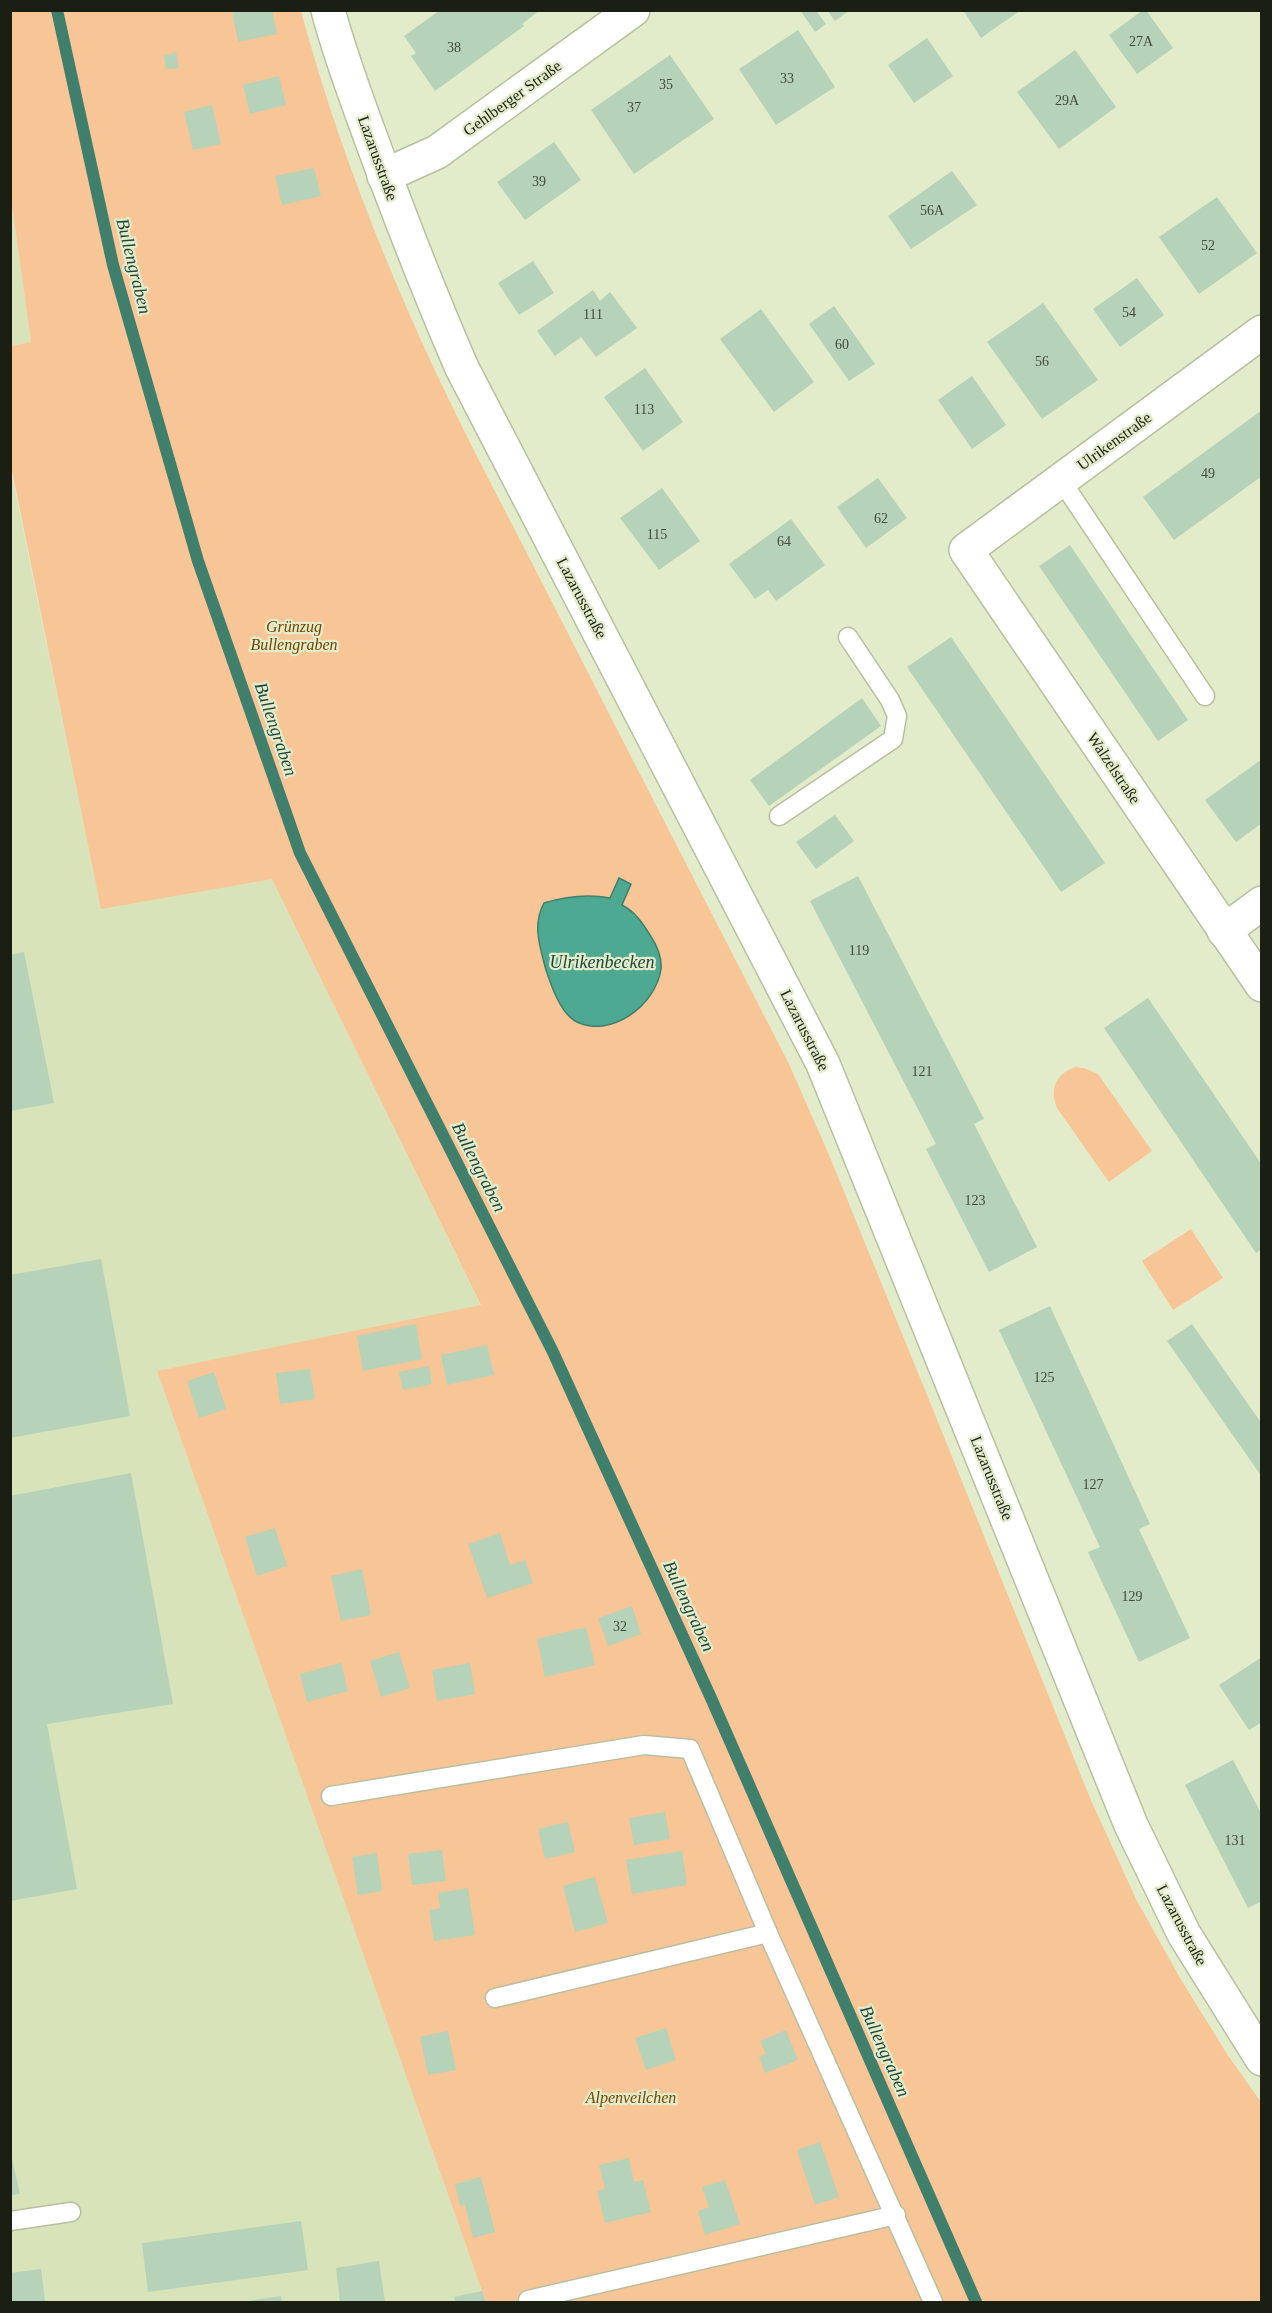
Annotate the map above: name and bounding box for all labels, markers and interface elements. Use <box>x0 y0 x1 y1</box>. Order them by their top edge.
house number: 27A <box>1129 34 1154 49</box>
house number: 38 <box>447 40 461 55</box>
street label: Gehlberger Straße <box>460 57 565 140</box>
house number: 33 <box>780 71 794 86</box>
house number: 35 <box>659 77 673 92</box>
house number: 29A <box>1055 93 1080 108</box>
house number: 37 <box>627 100 641 115</box>
street label: Lazarusstraße <box>355 113 401 203</box>
house number: 39 <box>532 174 546 189</box>
house number: 56A <box>920 203 945 218</box>
water label: Bullengraben <box>112 216 156 316</box>
house number: 52 <box>1201 238 1215 253</box>
house number: 54 <box>1122 305 1136 320</box>
house number: 111 <box>583 307 603 322</box>
house number: 60 <box>835 337 849 352</box>
house number: 56 <box>1035 354 1049 369</box>
house number: 113 <box>634 402 654 417</box>
street label: Ulrikenstraße <box>1074 409 1154 473</box>
house number: 49 <box>1201 466 1215 481</box>
house number: 62 <box>874 511 888 526</box>
house number: 115 <box>647 527 667 542</box>
house number: 64 <box>777 534 791 549</box>
street label: Lazarusstraße <box>554 555 610 641</box>
park label: Grünzug Bullengraben <box>250 618 338 654</box>
water label: Bullengraben <box>251 679 301 779</box>
street label: Walzelstraße <box>1084 729 1144 807</box>
house number: 119 <box>849 943 869 958</box>
water label: Ulrikenbecken <box>550 952 654 972</box>
street label: Lazarusstraße <box>777 987 833 1073</box>
house number: 121 <box>912 1064 933 1079</box>
water label: Bullengraben <box>448 1119 510 1215</box>
house number: 123 <box>965 1193 986 1208</box>
house number: 125 <box>1034 1370 1055 1385</box>
street label: Lazarusstraße <box>967 1434 1017 1522</box>
house number: 127 <box>1083 1477 1104 1492</box>
water label: Bullengraben <box>659 1557 719 1655</box>
house number: 129 <box>1122 1589 1143 1604</box>
house number: 32 <box>613 1619 627 1634</box>
house number: 131 <box>1225 1833 1246 1848</box>
street label: Lazarusstraße <box>1154 1882 1210 1968</box>
water label: Bullengraben <box>856 2002 914 2100</box>
park label: Alpenveilchen <box>585 2089 676 2107</box>

